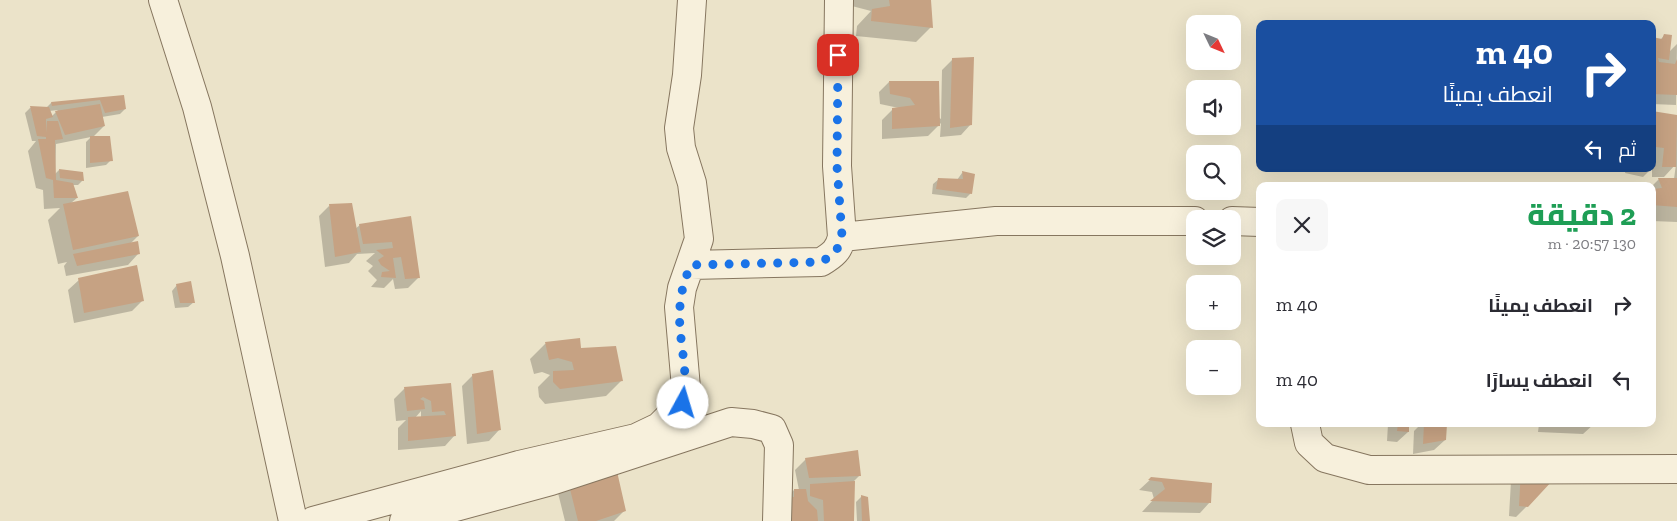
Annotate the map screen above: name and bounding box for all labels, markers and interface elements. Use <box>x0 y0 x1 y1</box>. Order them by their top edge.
north arrow <box>1186 15 1241 70</box>
map controls <box>1186 15 1241 395</box>
text: 40 m <box>1476 31 1553 73</box>
pin <box>817 34 859 76</box>
icon: right <box>1571 40 1636 105</box>
icon: arrive <box>824 41 852 69</box>
button: sound <box>1186 80 1241 135</box>
text: انعطف يمينًا <box>1442 81 1553 108</box>
icon: left <box>1580 135 1608 163</box>
text: ثم <box>1618 138 1636 161</box>
button: search <box>1186 145 1241 200</box>
text: 2 دقيقة <box>1527 197 1636 233</box>
button: close <box>1276 199 1328 251</box>
button: layers <box>1186 210 1241 265</box>
text: 130 m · 20:57 <box>1548 234 1636 253</box>
button: + <box>1186 275 1241 330</box>
icon: right <box>1608 291 1636 319</box>
text: 40 m <box>1276 293 1318 316</box>
text: انعطف يمينًا <box>1488 294 1593 317</box>
button: − <box>1186 340 1241 395</box>
icon: left <box>1608 366 1636 394</box>
text: 40 m <box>1276 368 1318 391</box>
text: انعطف يسارًا <box>1486 369 1593 392</box>
position arrow <box>656 376 708 428</box>

